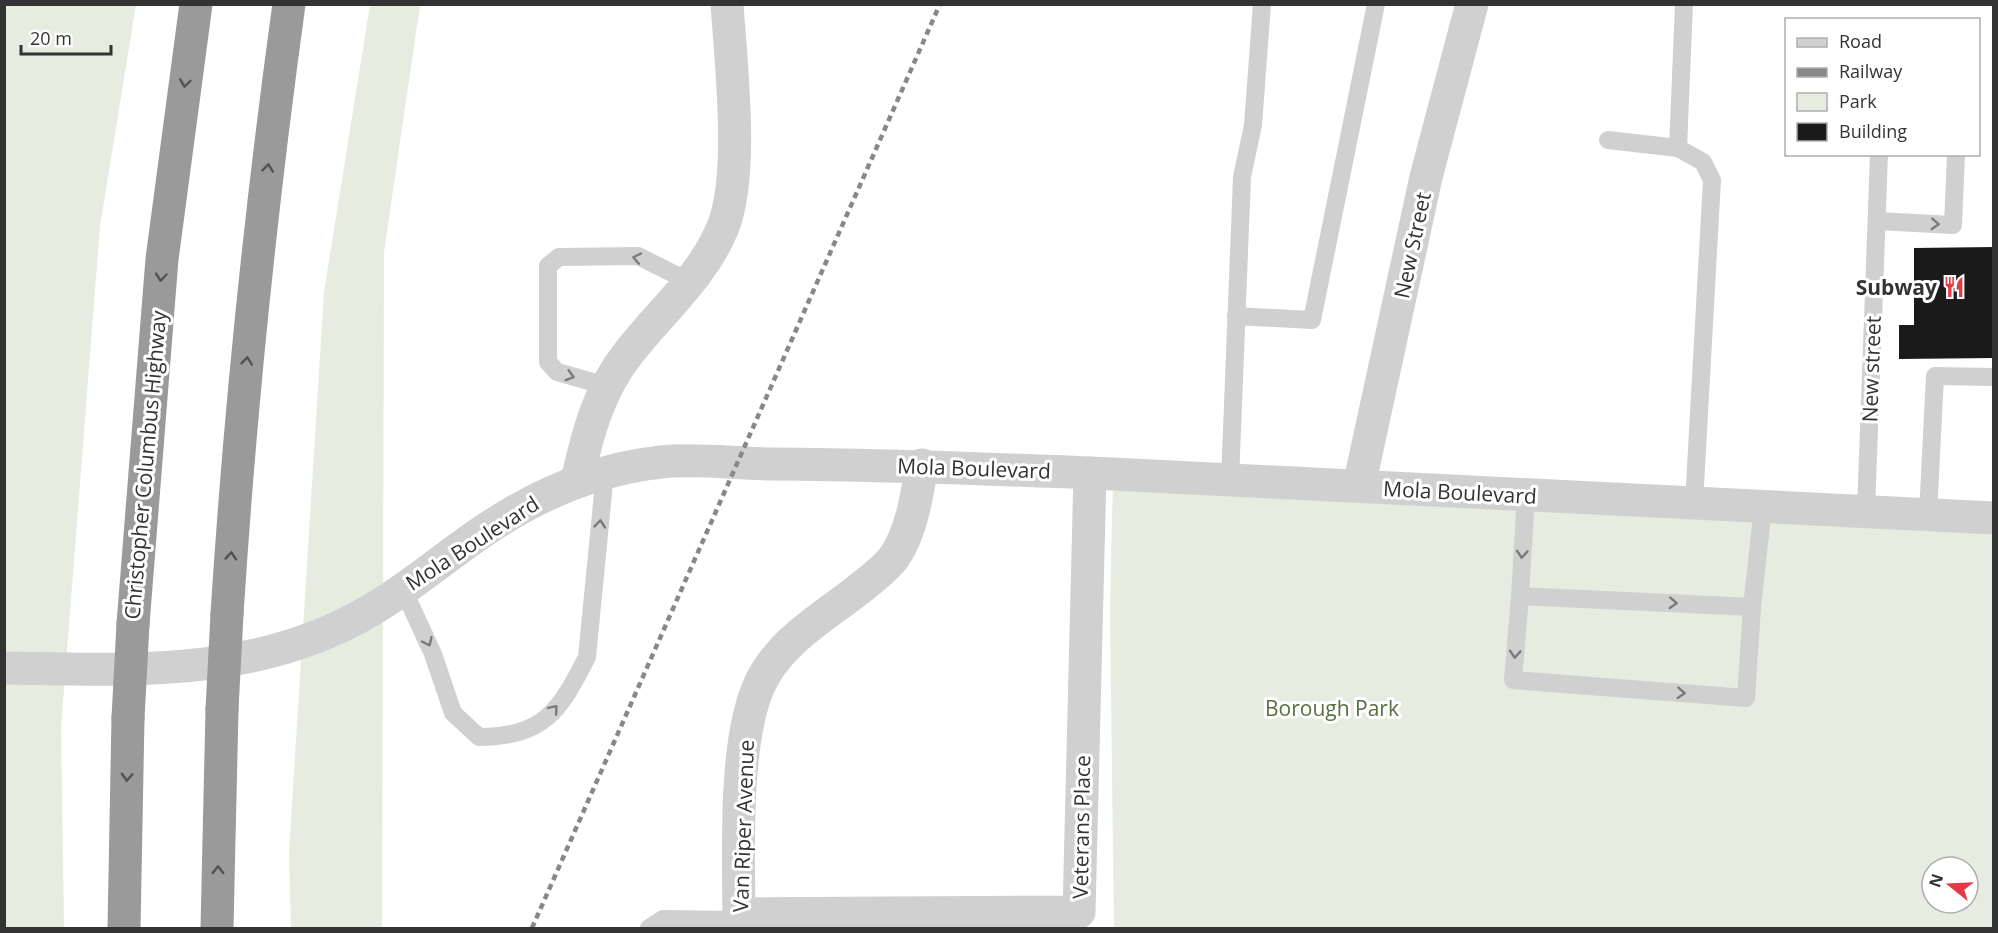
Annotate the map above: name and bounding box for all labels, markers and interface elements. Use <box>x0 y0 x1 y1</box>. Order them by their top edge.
scale bar <box>21 18 111 56</box>
legend <box>1785 18 1980 156</box>
text: 20 m <box>30 26 72 50</box>
text: Road <box>1839 29 1882 53</box>
text: Railway <box>1839 59 1903 83</box>
one-way arrow <box>179 79 191 88</box>
text: Park <box>1839 89 1877 113</box>
text: Building <box>1839 119 1907 143</box>
one-way arrow <box>261 163 273 172</box>
street label: New Street <box>1387 189 1437 301</box>
one-way arrow <box>1931 218 1940 231</box>
one-way arrow <box>632 252 642 265</box>
one-way arrow <box>155 272 168 281</box>
place label: Subway <box>1856 273 1937 301</box>
restaurant icon: Subway <box>1942 275 1966 299</box>
street label: Christopher Columbus Highway <box>118 309 172 621</box>
street label: New street <box>1855 315 1887 423</box>
one-way arrow <box>240 357 253 366</box>
one-way arrow <box>564 369 575 381</box>
street label: Mola Boulevard <box>897 451 1051 485</box>
street label: Mola Boulevard <box>1383 474 1537 510</box>
street label: Mola Boulevard <box>400 489 544 597</box>
one-way arrow <box>593 520 606 529</box>
one-way arrow <box>1516 549 1529 558</box>
one-way arrow <box>224 551 237 560</box>
one-way arrow <box>1668 596 1677 609</box>
one-way arrow <box>420 636 432 647</box>
one-way arrow <box>1509 649 1522 658</box>
one-way arrow <box>1677 686 1686 699</box>
park label: Borough Park <box>1265 694 1399 722</box>
one-way arrow <box>547 705 558 716</box>
street label: Van Riper Avenue <box>726 739 760 913</box>
street label: Veterans Place <box>1066 755 1096 899</box>
one-way arrow <box>120 772 133 781</box>
north arrow <box>1920 855 1980 915</box>
one-way arrow <box>212 866 224 875</box>
text: N <box>1923 871 1948 890</box>

